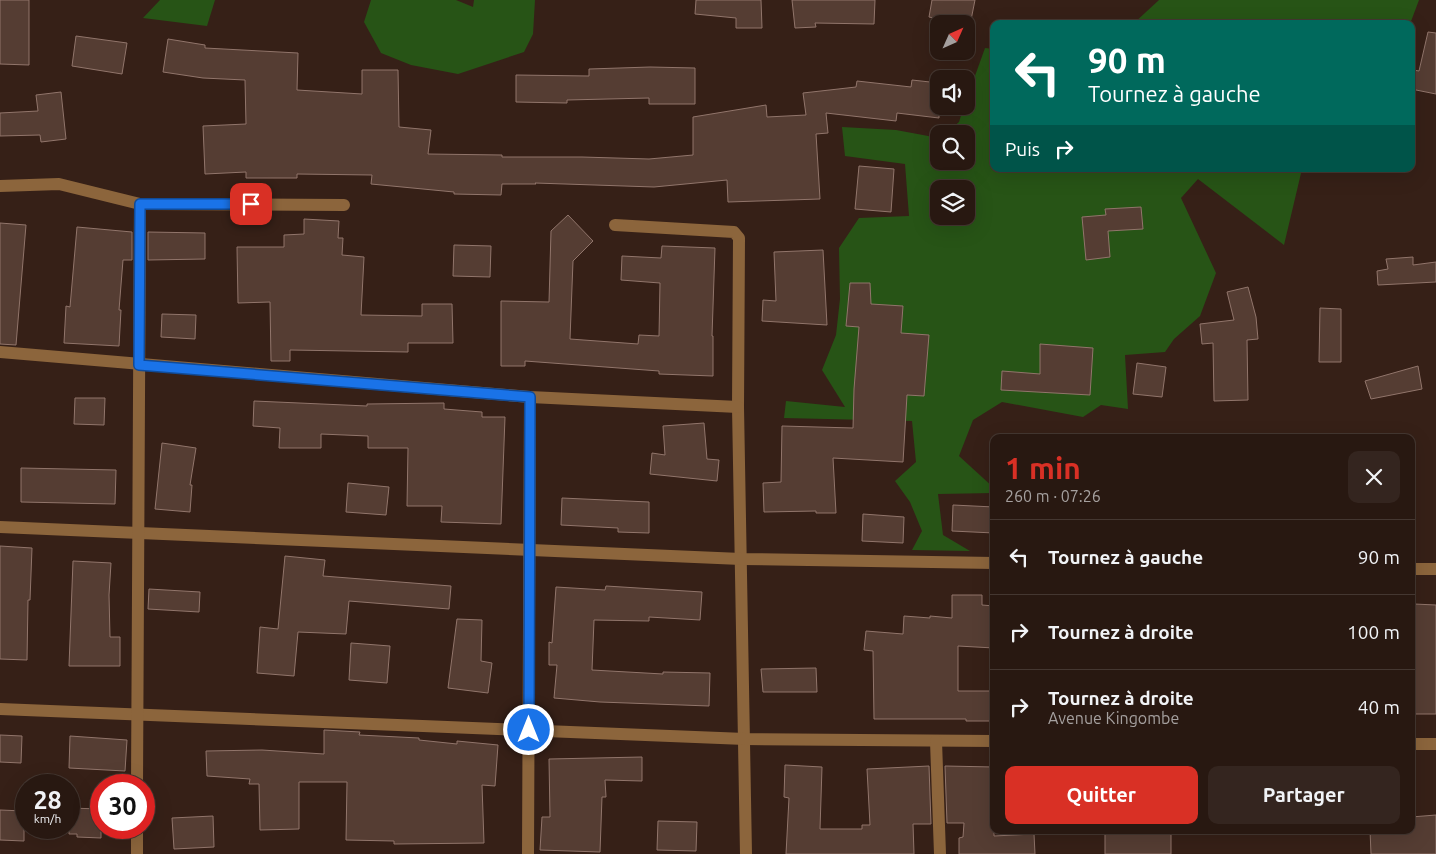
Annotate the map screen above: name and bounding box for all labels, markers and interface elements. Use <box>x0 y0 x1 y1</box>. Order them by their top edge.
north arrow <box>930 15 975 60</box>
map controls <box>930 15 975 225</box>
icon: left <box>1005 40 1070 105</box>
text: 90 m <box>1088 40 1166 80</box>
button: sound <box>930 70 975 115</box>
text: Tournez à gauche <box>1088 81 1261 106</box>
button: search <box>930 125 975 170</box>
icon: right <box>1050 135 1078 163</box>
text: Puis <box>1005 138 1040 160</box>
button: layers <box>930 180 975 225</box>
pin <box>230 183 272 225</box>
icon: arrive <box>237 190 265 218</box>
text: 1 min <box>1005 451 1081 485</box>
button: close <box>1348 451 1400 503</box>
text: 260 m · 07:26 <box>1005 487 1101 505</box>
icon: left <box>1005 543 1033 571</box>
text: Tournez à gauche <box>1048 546 1203 568</box>
text: 90 m <box>1358 546 1400 568</box>
icon: right <box>1005 618 1033 646</box>
text: Tournez à droite <box>1048 621 1194 643</box>
text: 100 m <box>1347 621 1400 643</box>
text: Tournez à droite <box>1048 687 1194 709</box>
icon: right <box>1005 693 1033 721</box>
text: 40 m <box>1358 696 1400 718</box>
position arrow <box>502 703 554 755</box>
text: Avenue Kingombe <box>1048 709 1179 727</box>
button: Quitter <box>1005 766 1198 824</box>
button: Partager <box>1208 766 1400 824</box>
speed limit sign: 30 <box>90 774 155 839</box>
text: 28 <box>33 786 62 814</box>
text: km/h <box>34 812 61 825</box>

